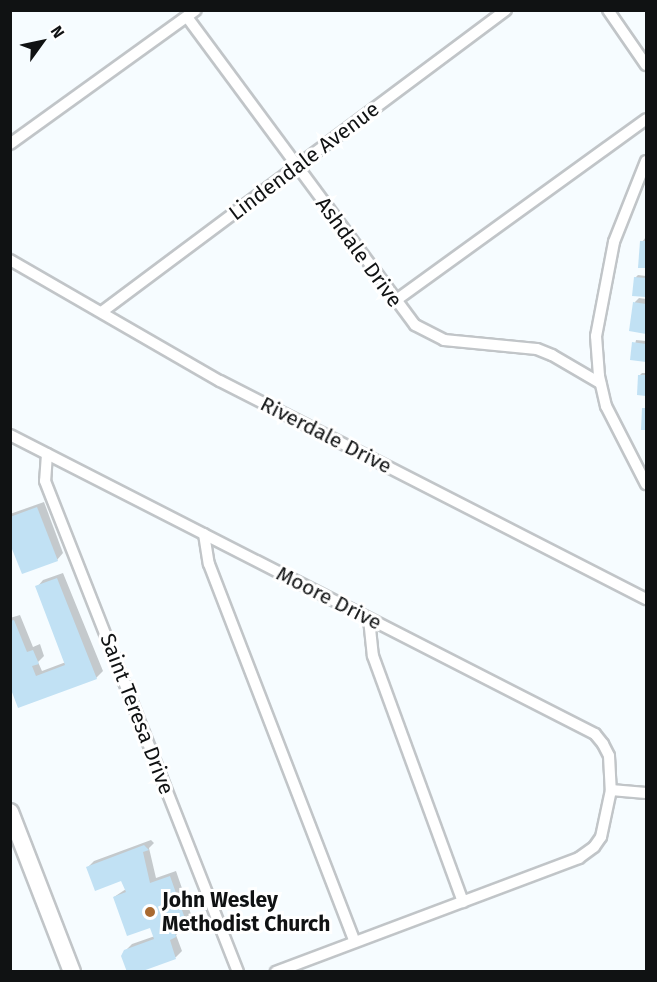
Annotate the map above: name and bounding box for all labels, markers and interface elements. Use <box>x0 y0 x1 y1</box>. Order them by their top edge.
north arrow <box>12 12 72 72</box>
text: N <box>47 22 68 42</box>
street label: Lindendale Avenue <box>224 96 384 226</box>
street label: Ashdale Drive <box>311 192 407 312</box>
street label: Riverdale Drive <box>256 391 396 479</box>
street label: Moore Drive <box>272 561 386 635</box>
street label: Saint Teresa Drive <box>95 630 179 798</box>
place label: John Wesley Methodist Church <box>162 887 330 937</box>
marker: John Wesley Methodist Church <box>143 905 157 919</box>

